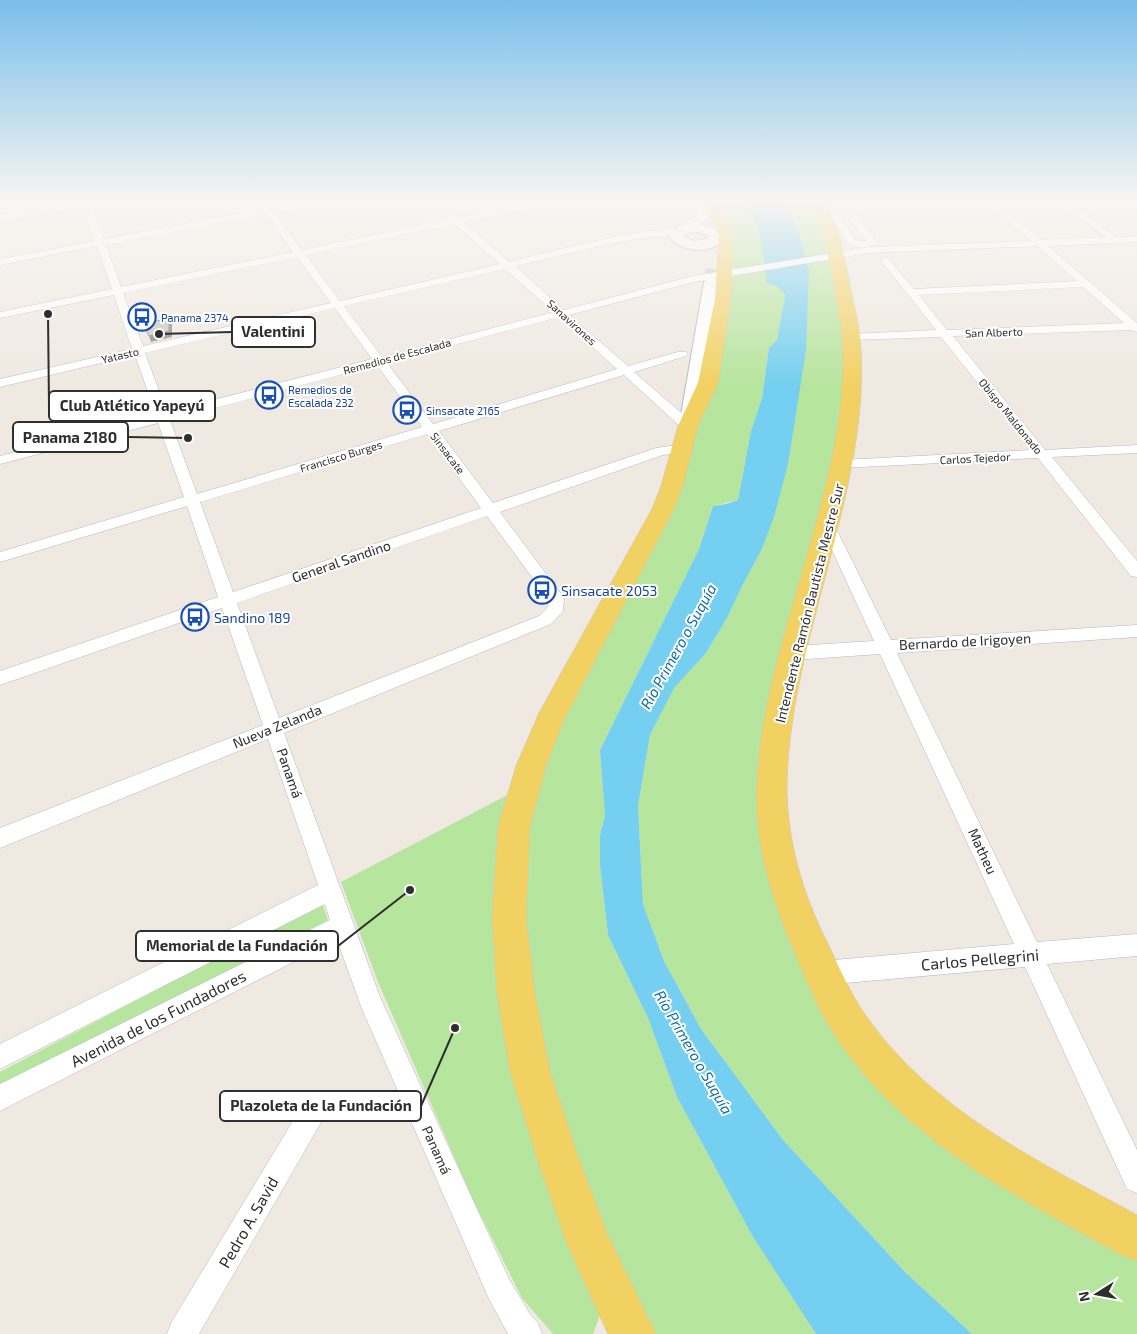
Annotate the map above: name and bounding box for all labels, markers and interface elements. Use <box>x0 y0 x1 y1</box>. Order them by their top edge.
street label: Sanavirones <box>545 297 600 348</box>
bus stop icon: Panama 2374 <box>127 302 157 332</box>
place label: Panama 2374 <box>161 311 229 324</box>
callout: Valentini <box>232 317 315 347</box>
text: Valentini <box>241 322 305 340</box>
street label: San Alberto <box>965 324 1023 340</box>
street label: Remedios de Escalada <box>342 335 452 377</box>
street label: Yatasto <box>100 344 140 366</box>
street label: Obispo Maldonado <box>977 376 1045 456</box>
bus stop icon: Remedios de Escalada 232 <box>254 380 284 410</box>
place label: Remedios de Escalada 232 <box>288 383 354 409</box>
callout: Club Atlético Yapeyú <box>49 391 215 421</box>
bus stop icon: Sinsacate 2165 <box>392 395 422 425</box>
text: Club Atlético Yapeyú <box>60 396 204 415</box>
place label: Sinsacate 2165 <box>426 404 500 417</box>
callout: Panama 2180 <box>13 422 128 452</box>
text: Panama 2180 <box>23 428 117 446</box>
street label: Sinsacate <box>428 430 468 476</box>
street label: Francisco Burges <box>298 437 384 475</box>
street label: Carlos Tejedor <box>939 450 1011 467</box>
street label: Intendente Ramón Bautista Mestre Sur <box>771 481 847 725</box>
street label: General Sandino <box>289 536 393 586</box>
bus stop icon: Sinsacate 2053 <box>527 575 557 605</box>
water label: Río Primero o Suquía <box>636 580 720 712</box>
place label: Sinsacate 2053 <box>561 582 657 599</box>
bus stop icon: Sandino 189 <box>180 602 210 632</box>
place label: Sandino 189 <box>214 609 290 626</box>
street label: Bernardo de Irigoyen <box>899 629 1031 653</box>
street label: Nueva Zelanda <box>230 700 324 752</box>
street label: Panamá <box>274 746 306 800</box>
street label: Matheu <box>965 825 1001 877</box>
callout: Memorial de la Fundación <box>136 931 338 961</box>
text: Memorial de la Fundación <box>146 936 328 954</box>
street label: Carlos Pellegrini <box>920 944 1040 974</box>
street label: Avenida de los Fundadores <box>67 965 249 1071</box>
water label: Río Primero o Suquía <box>651 987 737 1117</box>
callout: Plazoleta de la Fundación <box>220 1091 421 1121</box>
text: Plazoleta de la Fundación <box>230 1096 412 1114</box>
street label: Panamá <box>419 1123 455 1177</box>
street label: Pedro A. Savid <box>214 1173 282 1271</box>
north arrow <box>1072 1269 1122 1319</box>
text: N <box>1074 1290 1093 1303</box>

